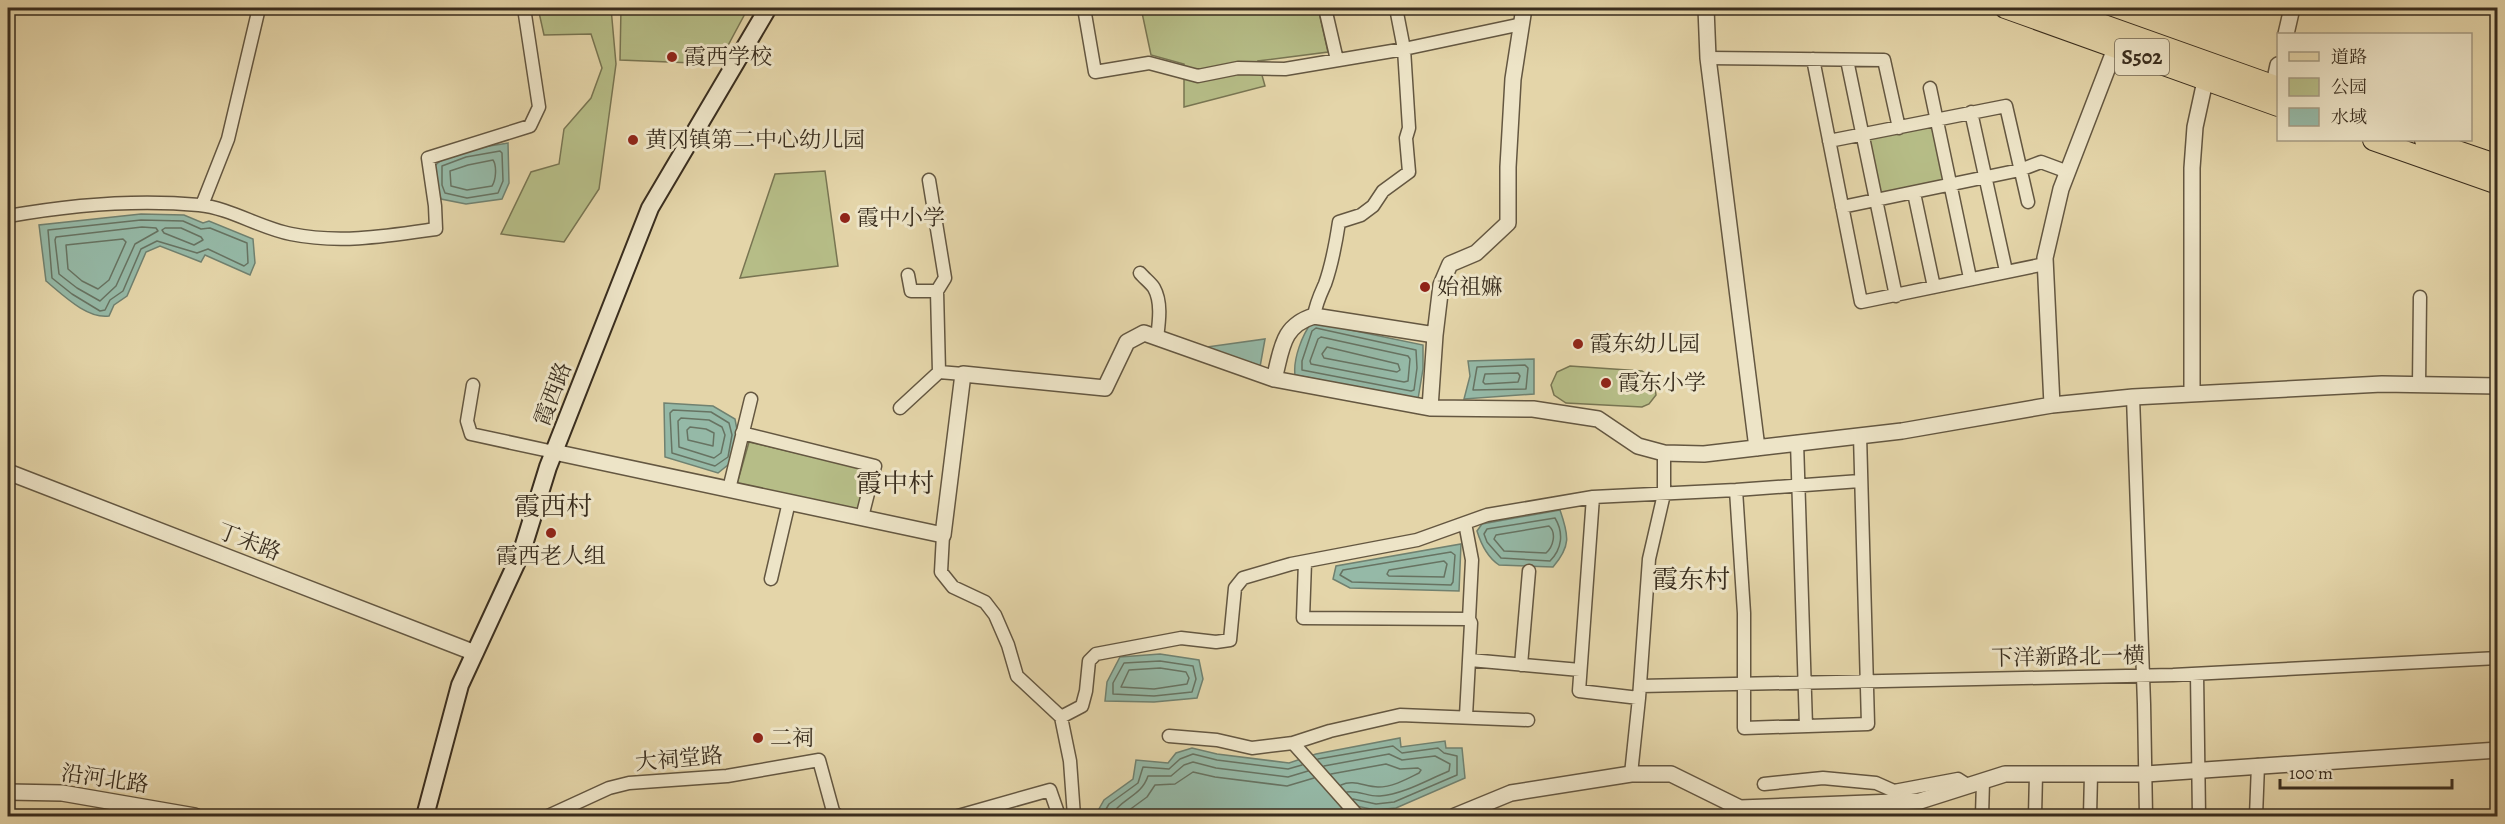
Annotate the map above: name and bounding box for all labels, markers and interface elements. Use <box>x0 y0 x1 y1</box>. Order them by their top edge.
legend <box>2277 33 2472 141</box>
road number: S502 <box>2115 39 2169 75</box>
place label: 霞西学校 <box>684 42 772 72</box>
text: 道路 <box>2331 45 2367 69</box>
marker: 霞西学校 <box>665 50 679 64</box>
text: 公园 <box>2331 75 2367 99</box>
text: 水域 <box>2331 105 2367 129</box>
place label: 黄冈镇第二中心幼儿园 <box>645 125 865 155</box>
marker: 黄冈镇第二中心幼儿园 <box>626 133 640 147</box>
place label: 霞中小学 <box>857 203 945 233</box>
marker: 霞中小学 <box>838 211 852 225</box>
place label: 始祖嫲 <box>1437 272 1503 302</box>
marker: 始祖嫲 <box>1418 280 1432 294</box>
place label: 霞东幼儿园 <box>1590 329 1700 359</box>
marker: 霞东幼儿园 <box>1571 337 1585 351</box>
street label: 霞西路 <box>527 358 579 430</box>
place label: 霞东小学 <box>1618 368 1706 398</box>
marker: 霞东小学 <box>1599 376 1613 390</box>
district label: 霞中村 <box>856 466 934 501</box>
district label: 霞西村 <box>514 489 592 524</box>
street label: 丁未路 <box>213 516 285 568</box>
marker: 霞西老人组 <box>544 526 558 540</box>
place label: 霞西老人组 <box>496 541 606 571</box>
district label: 霞东村 <box>1652 562 1730 597</box>
street label: 下洋新路北一横 <box>1991 641 2145 673</box>
place label: 二祠 <box>770 723 814 753</box>
marker: 二祠 <box>751 731 765 745</box>
street label: 大祠堂路 <box>634 740 724 778</box>
scale bar <box>2280 752 2452 790</box>
street label: 沿河北路 <box>59 758 151 800</box>
text: 100 m <box>2289 761 2333 785</box>

